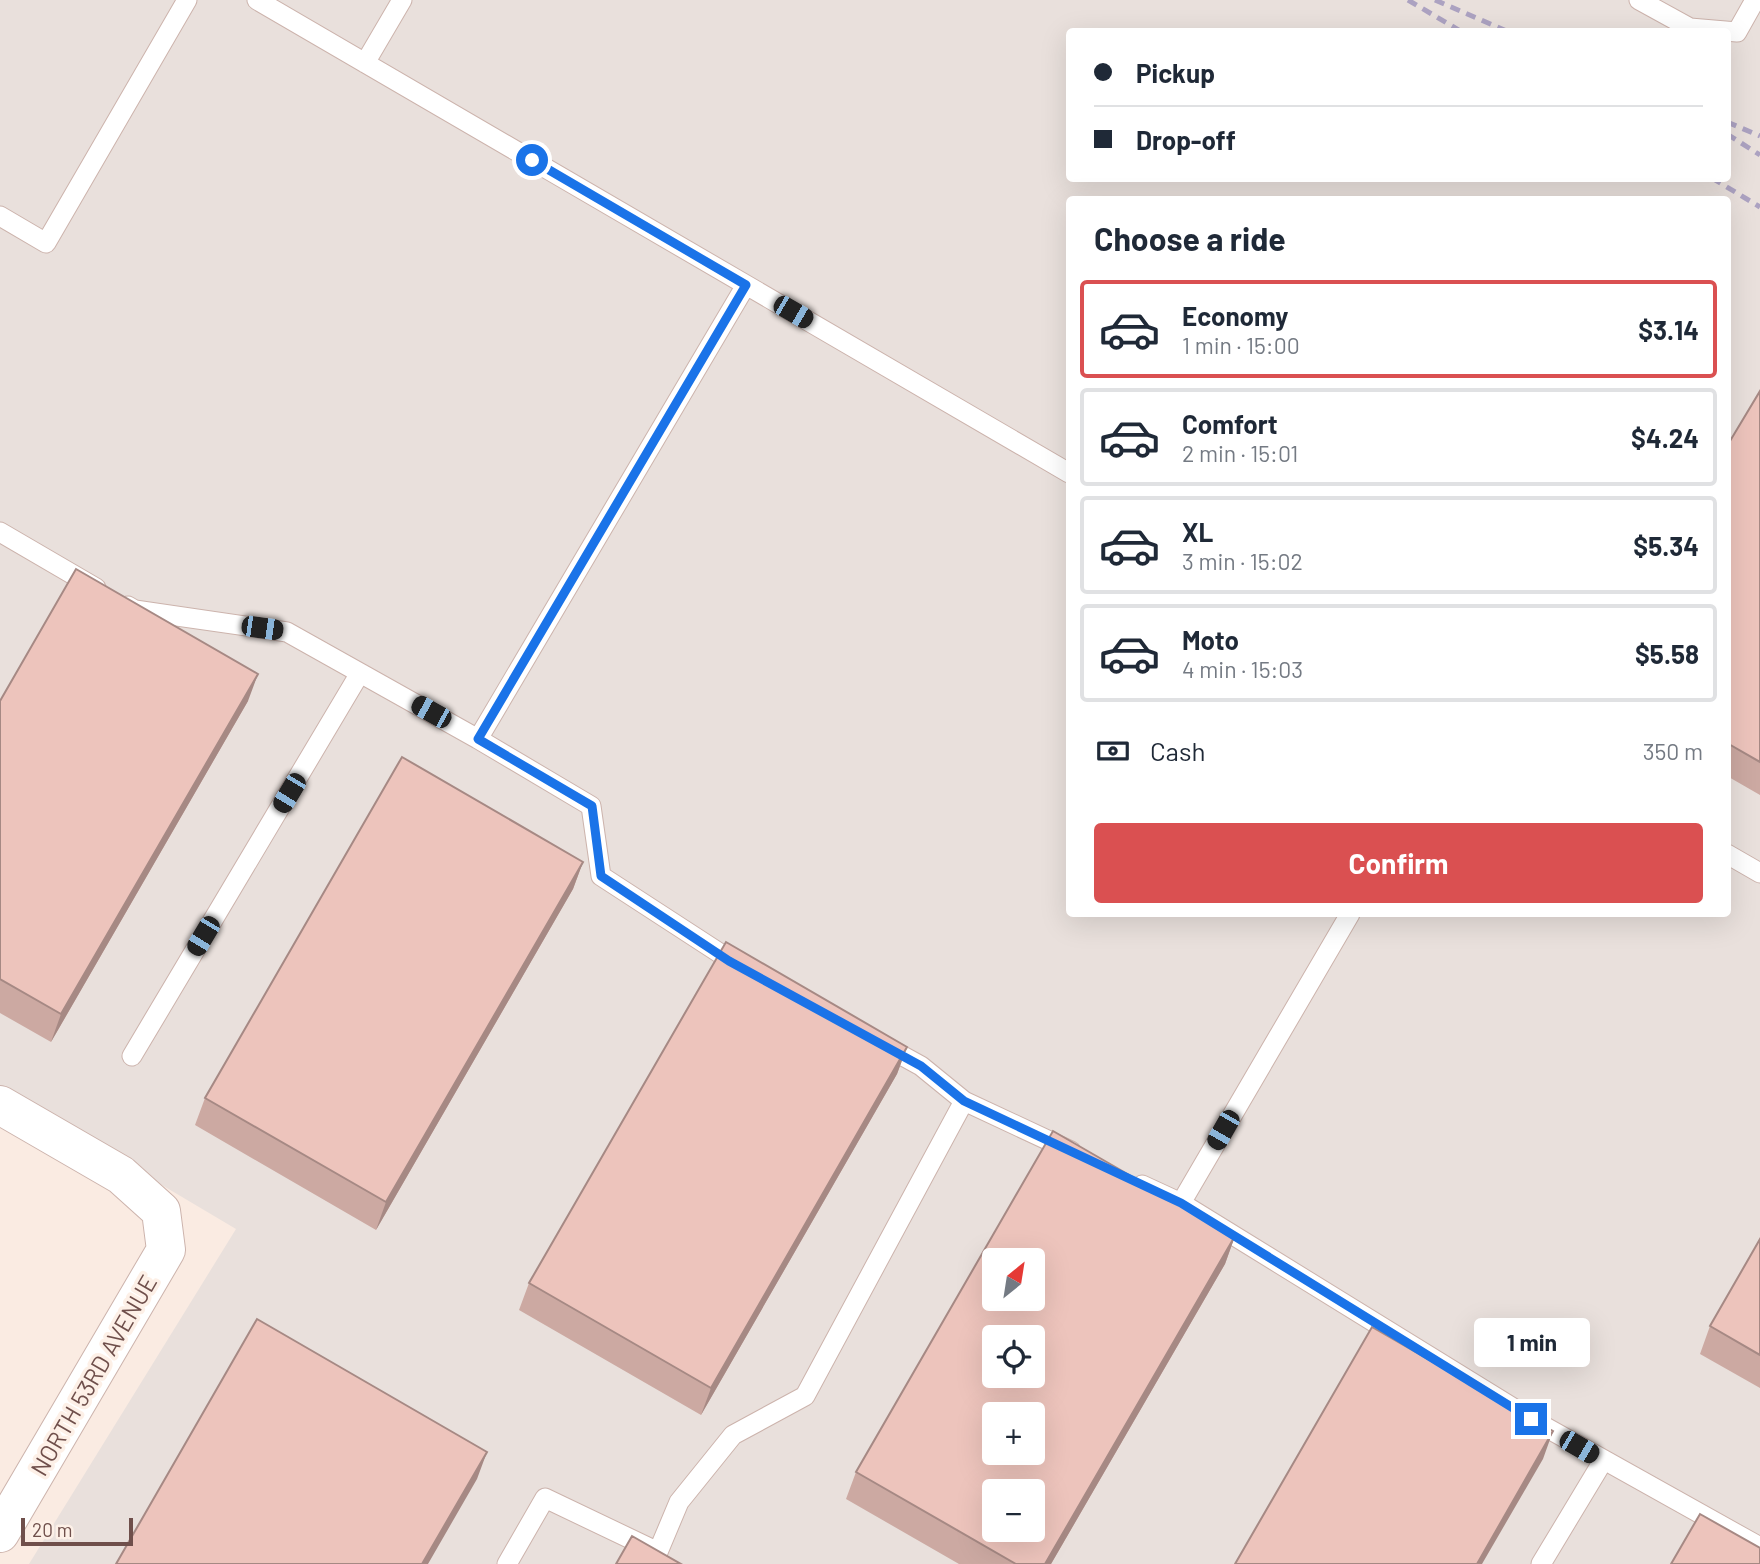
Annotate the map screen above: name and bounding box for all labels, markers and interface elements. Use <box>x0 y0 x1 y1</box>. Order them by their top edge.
text: Pickup <box>1136 57 1215 88</box>
text: Drop-off <box>1136 124 1236 155</box>
route start <box>516 144 548 176</box>
text: Choose a ride <box>1094 219 1286 257</box>
car <box>770 292 817 332</box>
icon: car <box>1098 298 1161 361</box>
text: Economy <box>1182 300 1288 331</box>
text: $3.14 <box>1638 314 1699 345</box>
text: 1 min · 15:00 <box>1182 331 1300 359</box>
icon: car <box>1098 406 1161 469</box>
text: Comfort <box>1182 408 1278 439</box>
text: $4.24 <box>1631 422 1699 453</box>
text: 2 min · 15:01 <box>1182 439 1298 467</box>
icon: car <box>1098 514 1161 577</box>
text: XL <box>1182 516 1213 547</box>
text: $5.34 <box>1633 530 1699 561</box>
text: 3 min · 15:02 <box>1182 547 1303 575</box>
car <box>240 615 285 641</box>
icon: car <box>1098 622 1161 685</box>
text: Moto <box>1182 624 1239 655</box>
text: $5.58 <box>1635 638 1699 669</box>
text: 4 min · 15:03 <box>1182 655 1303 683</box>
car <box>408 693 455 731</box>
icon: cash <box>1094 732 1132 770</box>
text: Cash <box>1150 735 1205 766</box>
text: 350 m <box>1643 737 1703 765</box>
car <box>270 770 309 816</box>
button: Confirm <box>1094 823 1703 903</box>
car <box>184 913 223 959</box>
car <box>1204 1107 1243 1153</box>
north arrow <box>982 1248 1045 1311</box>
map controls <box>982 1248 1045 1542</box>
street label: NORTH 53RD AVENUE <box>24 1269 162 1481</box>
callout: 1 min <box>1473 1318 1589 1366</box>
button: locate <box>982 1325 1045 1388</box>
text: 1 min <box>1507 1328 1557 1356</box>
button: + <box>982 1402 1045 1465</box>
route end <box>1515 1403 1547 1435</box>
car <box>1556 1427 1603 1467</box>
button: − <box>982 1479 1045 1542</box>
scale bar <box>21 1515 133 1547</box>
text: 20 m <box>32 1518 72 1541</box>

